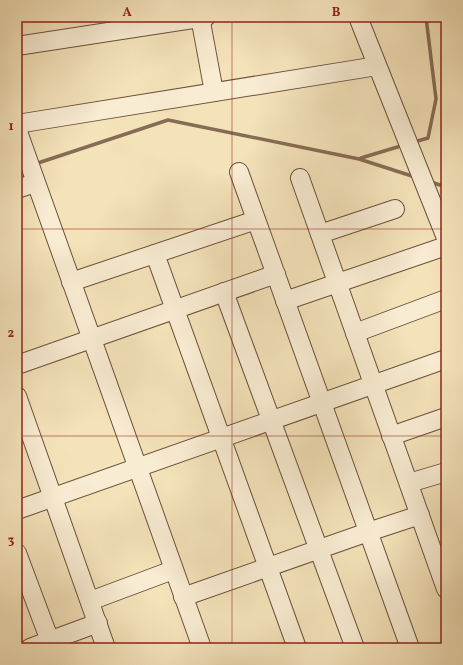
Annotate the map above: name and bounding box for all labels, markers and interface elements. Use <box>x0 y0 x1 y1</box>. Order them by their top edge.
text: A <box>122 4 132 22</box>
text: B <box>332 4 341 22</box>
text: 1 <box>8 118 14 136</box>
text: 2 <box>8 325 15 343</box>
text: 3 <box>8 532 15 550</box>

